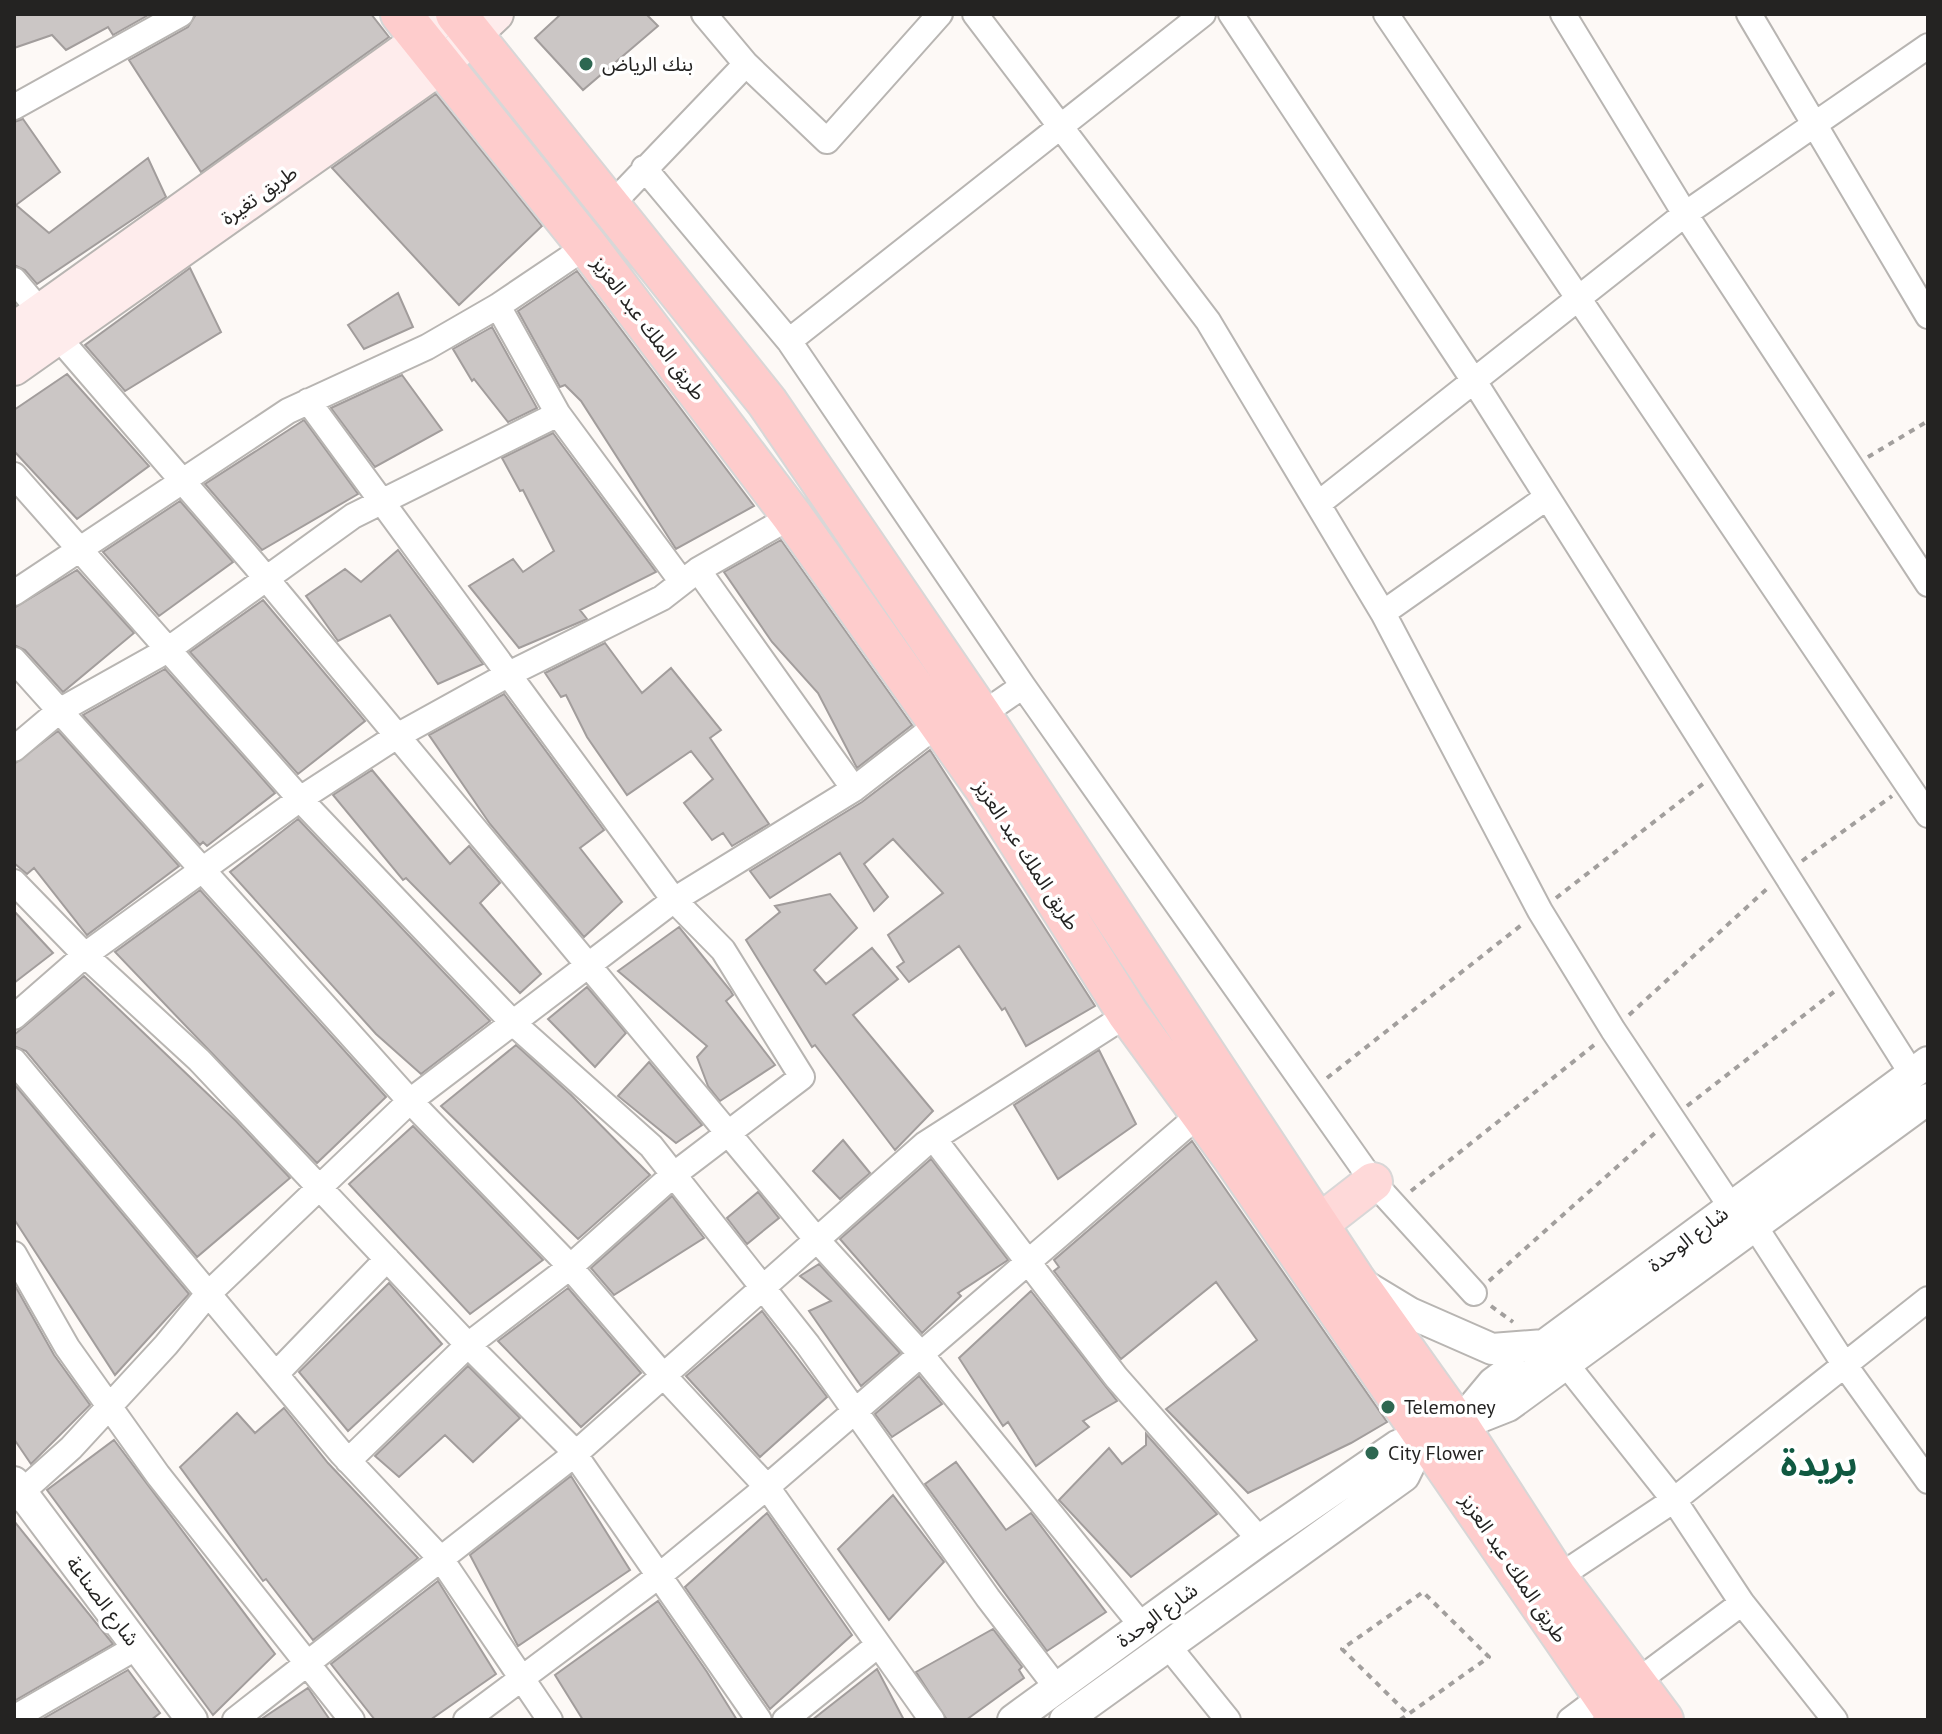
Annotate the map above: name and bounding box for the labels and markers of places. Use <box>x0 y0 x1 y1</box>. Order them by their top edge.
place label: بنك الرياض <box>602 51 693 77</box>
marker: بنك الرياض <box>577 55 595 73</box>
place label: Telemoney <box>1404 1394 1496 1420</box>
marker: Telemoney <box>1379 1398 1397 1416</box>
place label: City Flower <box>1388 1440 1484 1466</box>
marker: City Flower <box>1363 1444 1381 1462</box>

